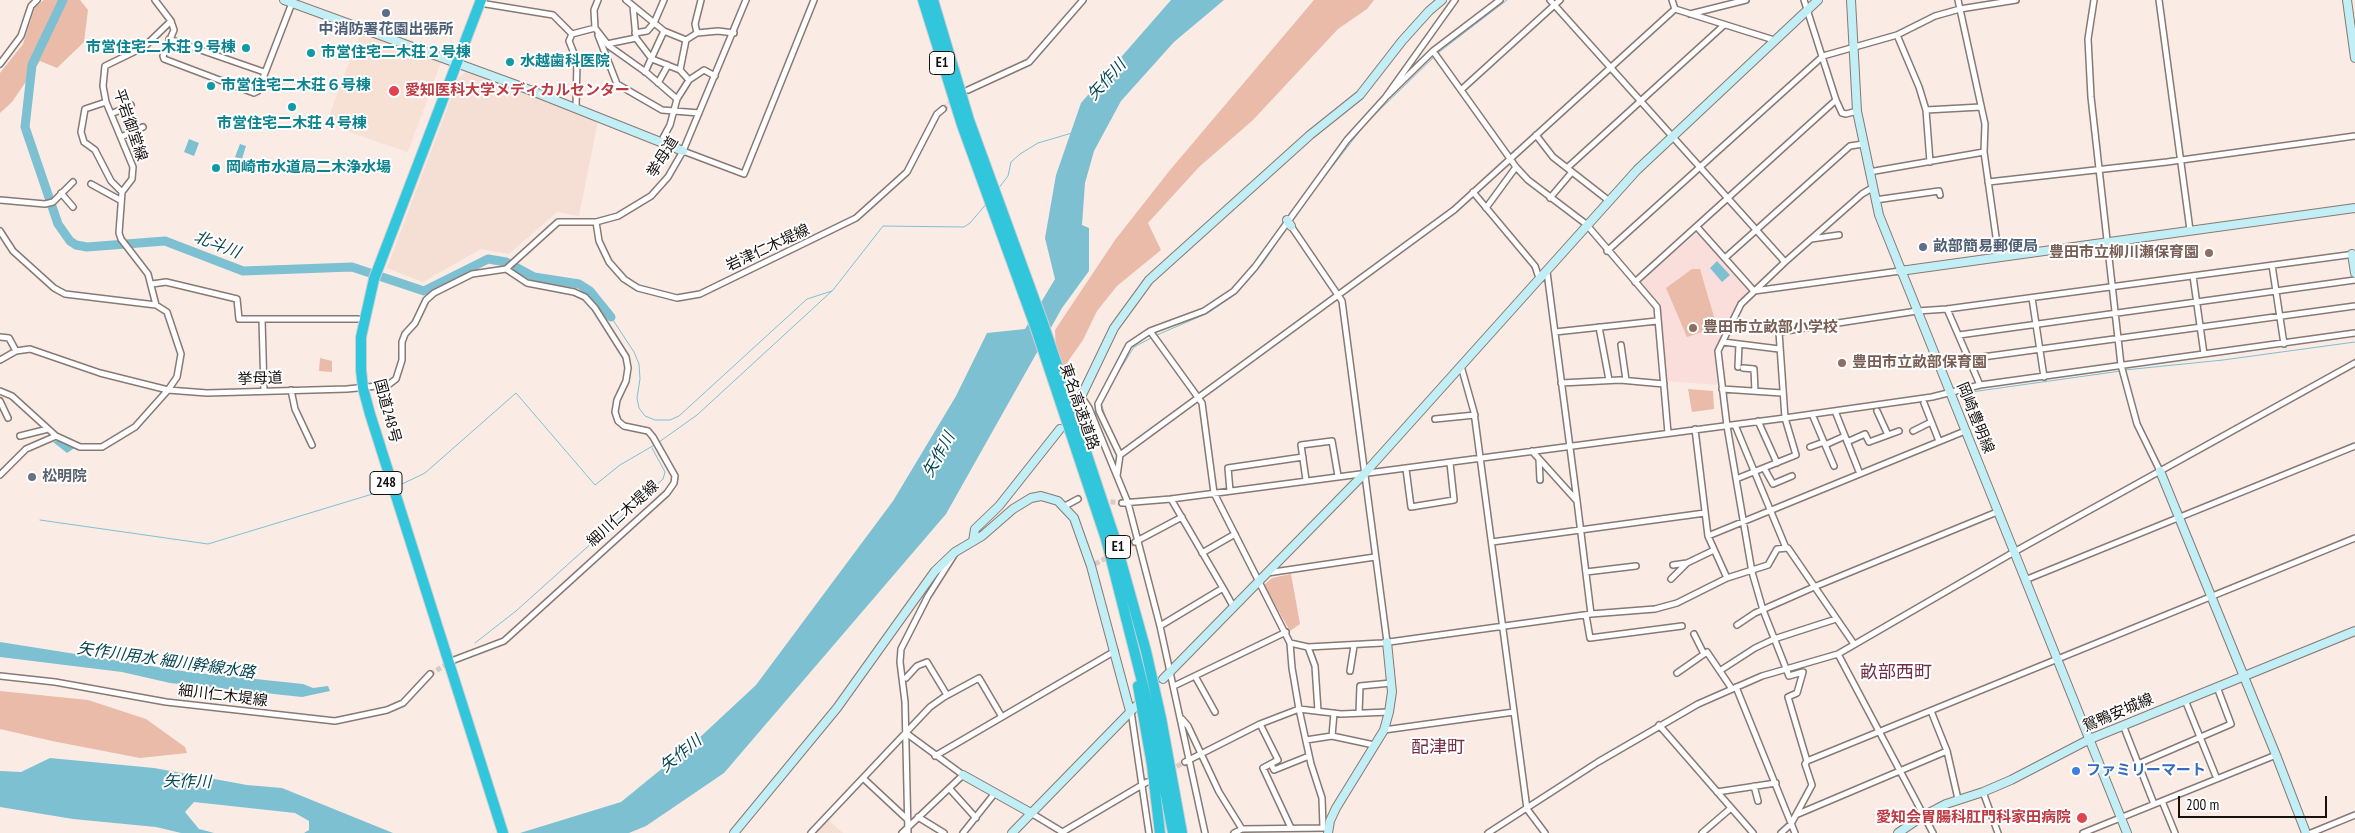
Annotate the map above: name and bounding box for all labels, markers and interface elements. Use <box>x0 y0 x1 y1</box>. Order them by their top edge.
marker: 中消防署花園出張所 <box>380 7 392 19</box>
place label: 中消防署花園出張所 <box>319 21 453 39</box>
place label: 市営住宅二木荘９号棟 <box>86 39 236 57</box>
marker: 市営住宅二木荘９号棟 <box>240 42 252 54</box>
place label: 市営住宅二木荘２号棟 <box>321 44 471 62</box>
marker: 市営住宅二木荘２号棟 <box>305 47 317 59</box>
road number: E1 <box>930 52 954 74</box>
place label: 水越歯科医院 <box>520 53 610 71</box>
marker: 水越歯科医院 <box>504 56 516 68</box>
water label: 矢作川 <box>1084 56 1130 104</box>
place label: 市営住宅二木荘６号棟 <box>221 77 371 95</box>
marker: 市営住宅二木荘６号棟 <box>205 80 217 92</box>
place label: 愛知医科大学メディカルセンター <box>405 82 630 100</box>
marker: 愛知医科大学メディカルセンター <box>387 84 401 98</box>
street label: 平岩御堂線 <box>109 87 151 163</box>
marker: 市営住宅二木荘４号棟 <box>286 101 298 113</box>
place label: 市営住宅二木荘４号棟 <box>217 115 367 133</box>
street label: 挙母道 <box>643 133 683 181</box>
place label: 岡崎市水道局二木浄水場 <box>226 159 391 177</box>
marker: 岡崎市水道局二木浄水場 <box>210 162 222 174</box>
street label: 岩津仁木堤線 <box>723 221 813 275</box>
water label: 北斗川 <box>191 227 243 263</box>
place label: 畝部簡易郵便局 <box>1933 238 2038 256</box>
marker: 畝部簡易郵便局 <box>1917 241 1929 253</box>
place label: 豊田市立柳川瀬保育園 <box>2049 244 2199 262</box>
marker: 豊田市立柳川瀬保育園 <box>2203 247 2215 259</box>
place label: 豊田市立畝部小学校 <box>1703 319 1838 337</box>
marker: 豊田市立畝部小学校 <box>1687 322 1699 334</box>
place label: 豊田市立畝部保育園 <box>1852 354 1987 372</box>
marker: 豊田市立畝部保育園 <box>1836 357 1848 369</box>
street label: 東名高速道路 <box>1056 362 1102 452</box>
street label: 挙母道 <box>237 369 283 389</box>
street label: 国道248号 <box>370 377 404 445</box>
street label: 岡崎豊明線 <box>1953 380 1997 456</box>
water label: 矢作川 <box>919 429 959 481</box>
place label: 松明院 <box>42 468 87 486</box>
marker: 松明院 <box>26 471 38 483</box>
road number: 248 <box>370 472 402 494</box>
street label: 細川仁木堤線 <box>584 477 662 551</box>
road number: E1 <box>1106 536 1130 558</box>
water label: 矢作川用水 細川幹線水路 <box>76 639 256 683</box>
district label: 畝部西町 <box>1860 662 1932 684</box>
street label: 細川仁木堤線 <box>177 682 269 710</box>
street label: 鴛鴨安城線 <box>2080 690 2156 736</box>
water label: 矢作川 <box>656 731 706 777</box>
district label: 配津町 <box>1411 737 1465 759</box>
place label: ファミリーマート <box>2086 762 2206 780</box>
marker: ファミリーマート <box>2070 765 2082 777</box>
water label: 矢作川 <box>163 772 211 792</box>
scale bar <box>2180 786 2329 818</box>
text: 200 m <box>2186 795 2219 814</box>
place label: 愛知会胃腸科肛門科家田病院 <box>1876 809 2071 827</box>
marker: 愛知会胃腸科肛門科家田病院 <box>2075 811 2089 825</box>

